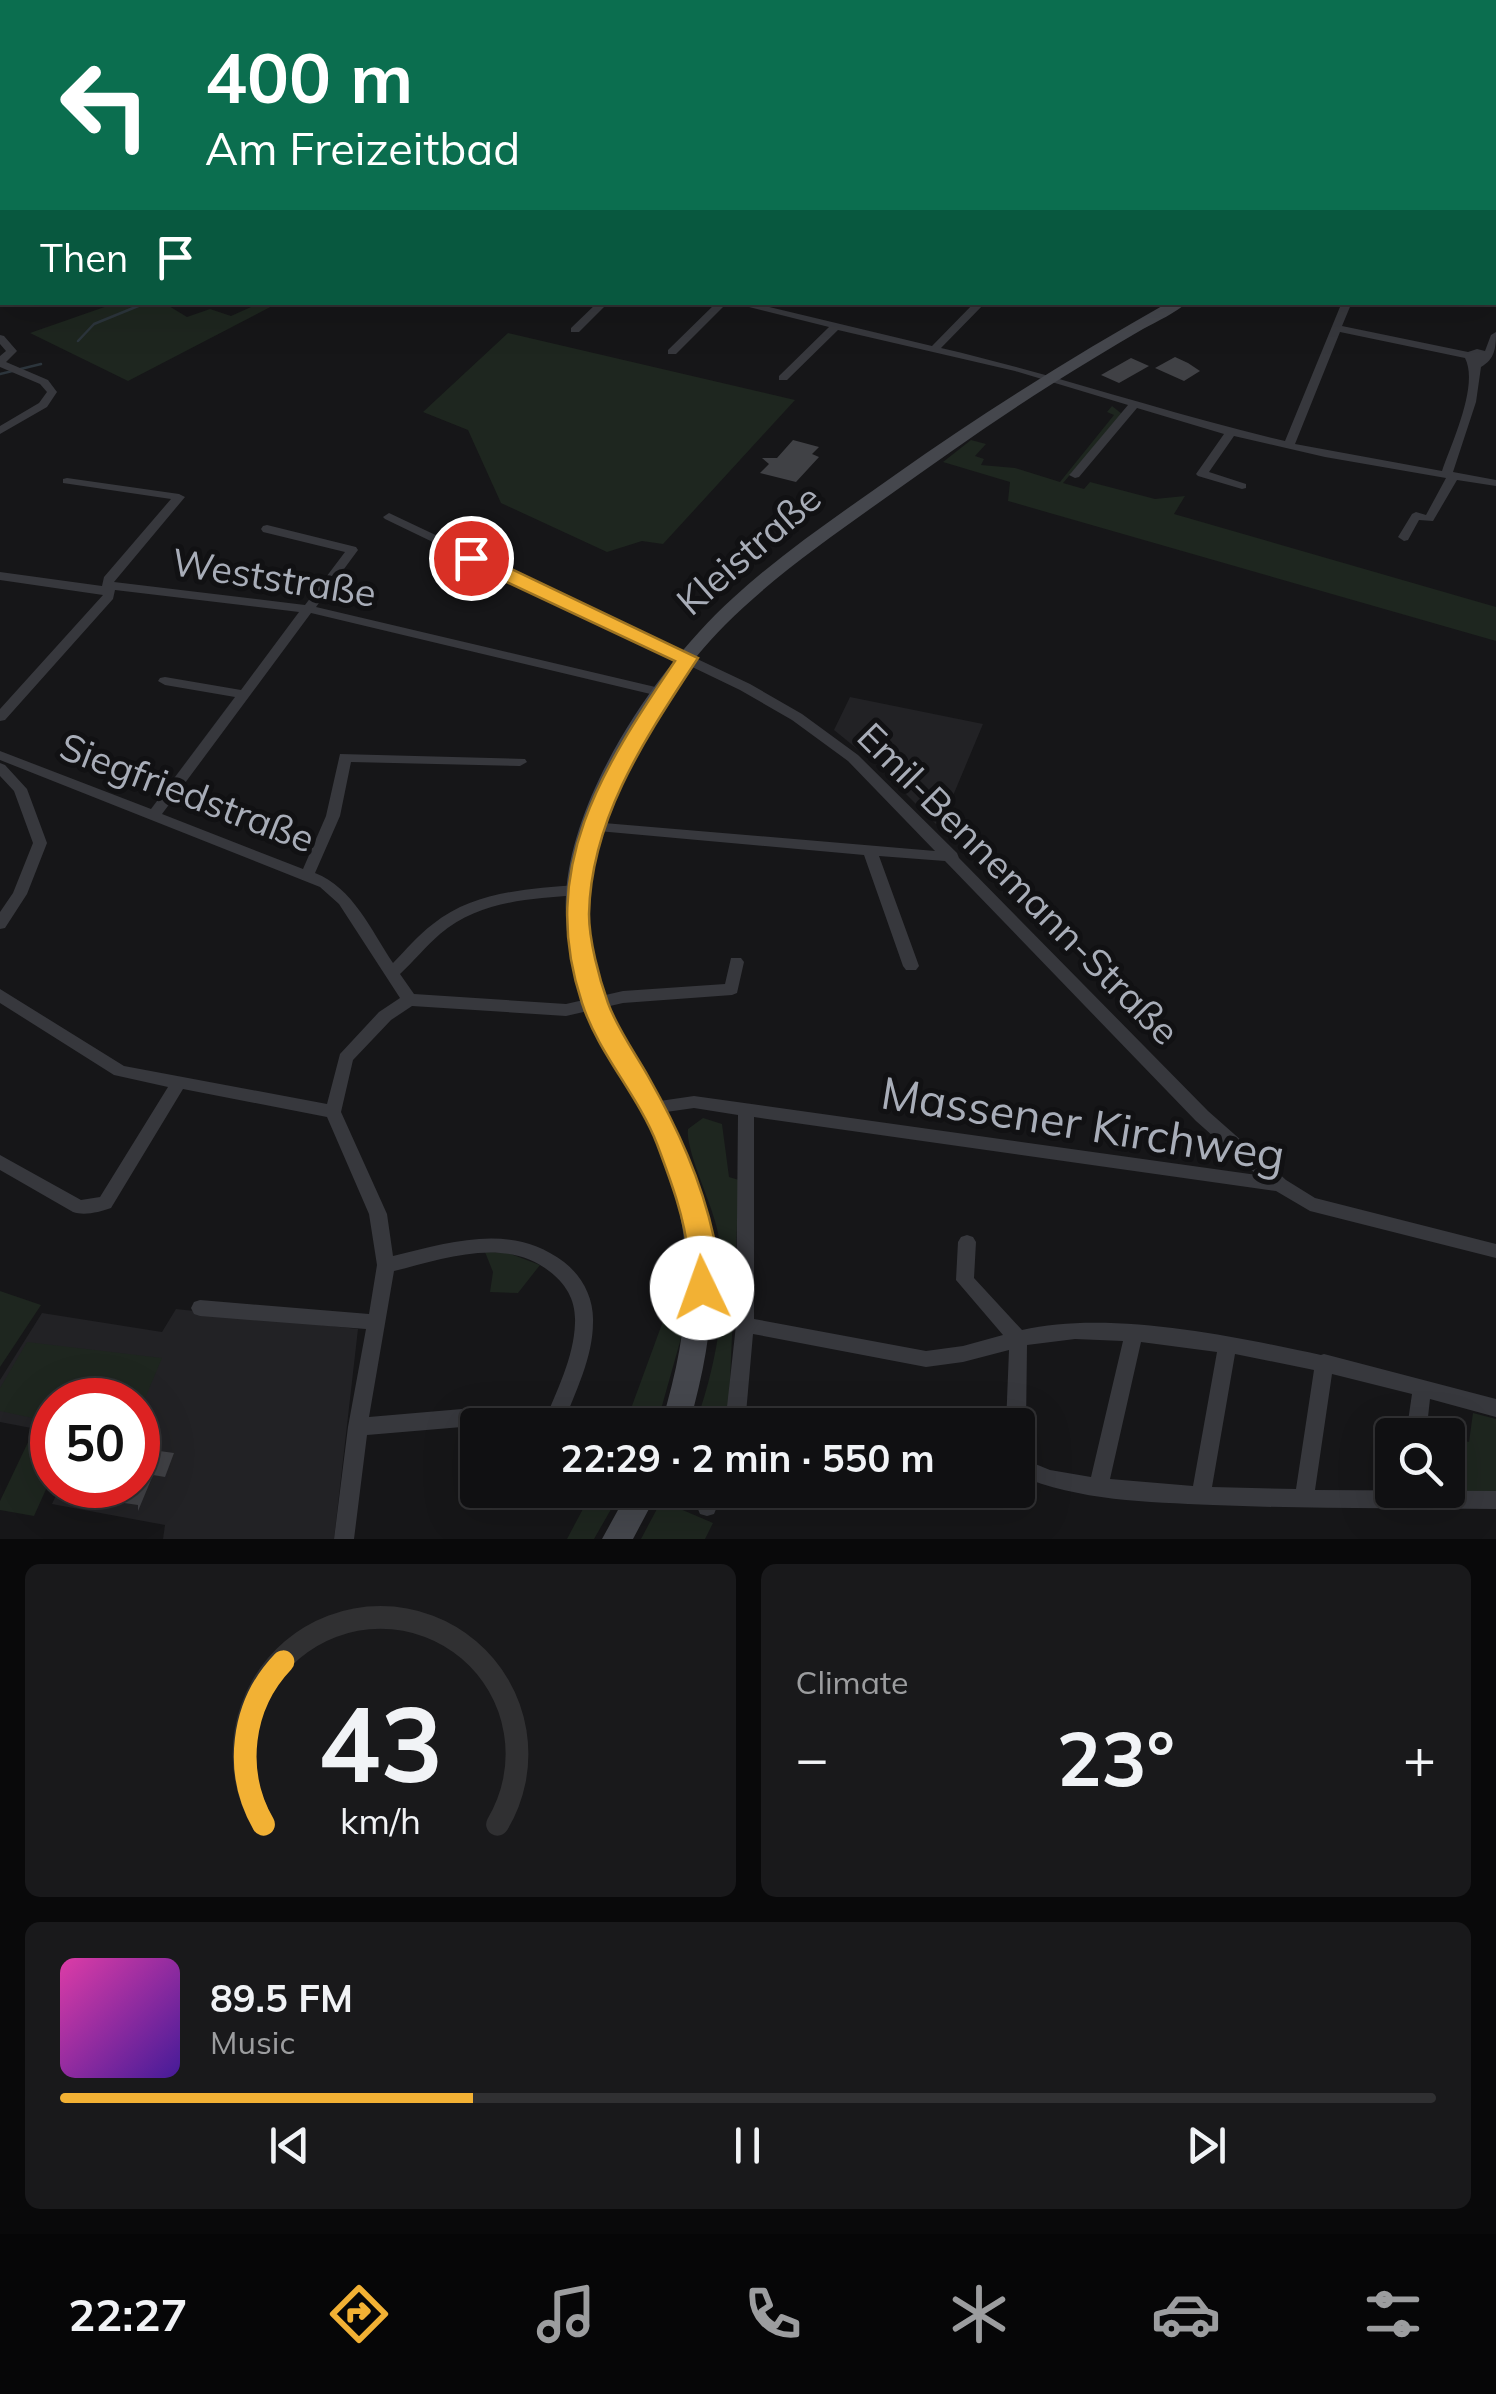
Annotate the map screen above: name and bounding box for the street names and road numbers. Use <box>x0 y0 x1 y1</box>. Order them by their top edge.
street label: Kleistraße <box>666 473 830 625</box>
street label: Weststraße <box>169 537 380 617</box>
street label: Emil-Bennemann-Straße <box>848 712 1190 1054</box>
street label: Siegfriedstraße <box>53 722 321 863</box>
street label: Massener Kirchweg <box>877 1063 1289 1183</box>

